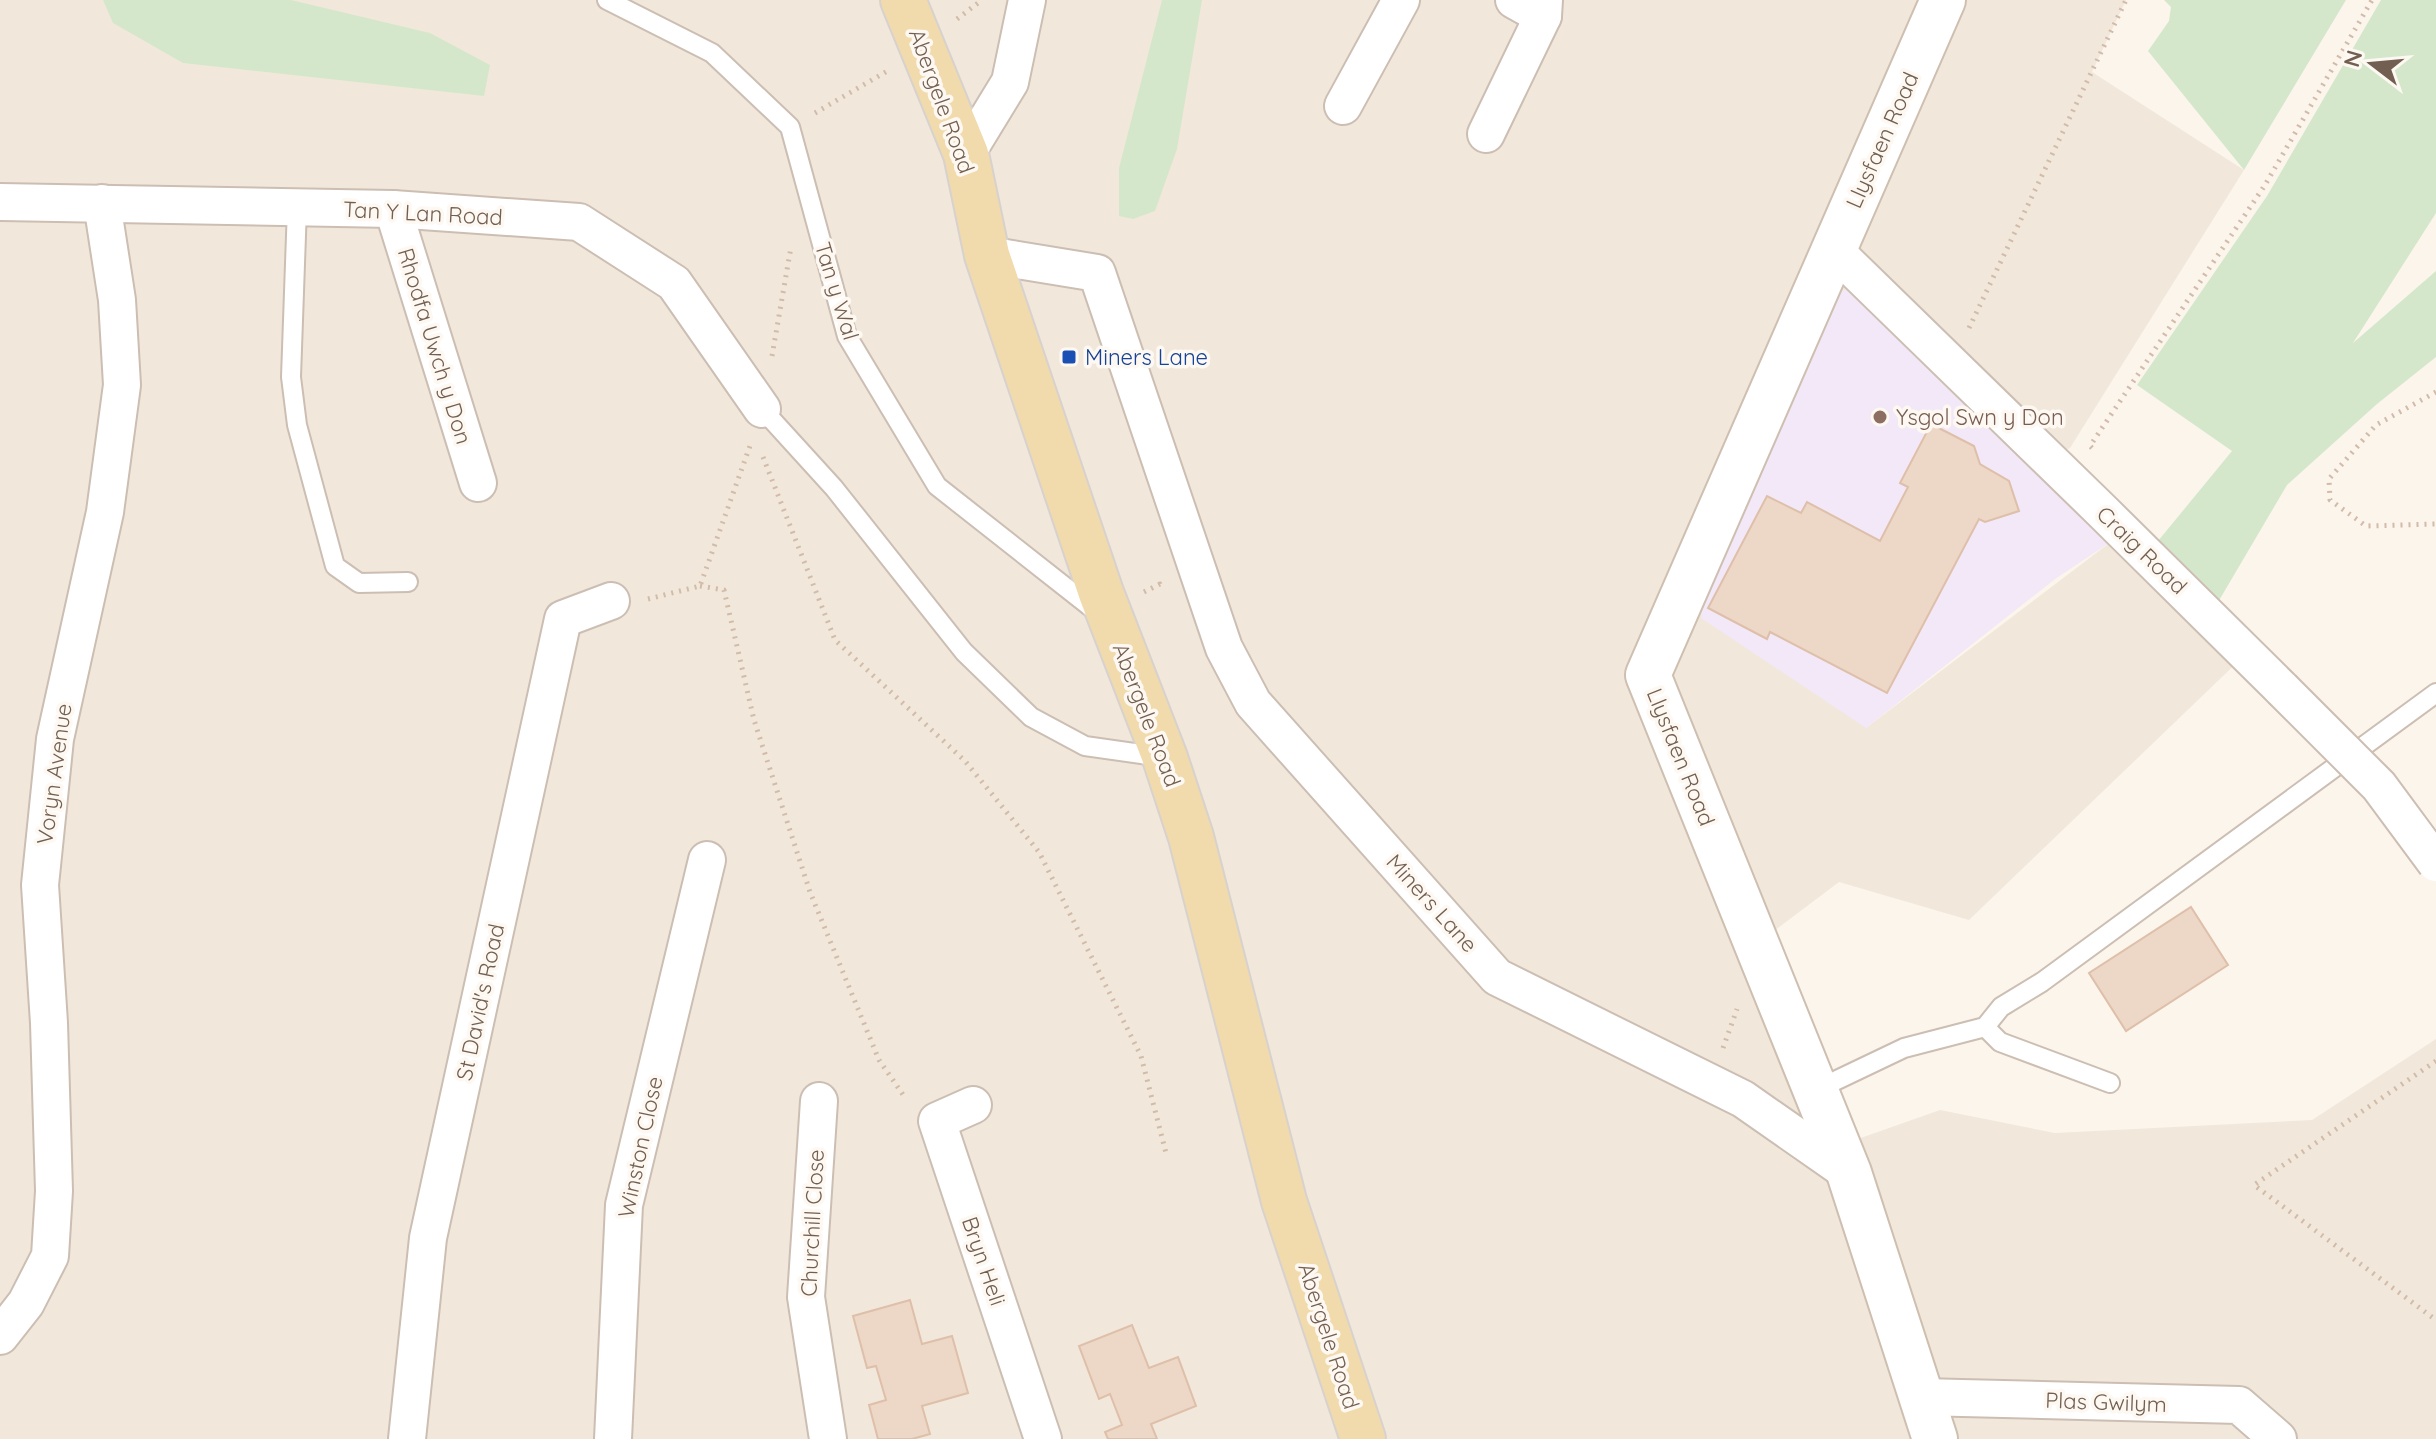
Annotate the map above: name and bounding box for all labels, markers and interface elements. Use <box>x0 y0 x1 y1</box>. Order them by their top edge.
north arrow <box>2332 24 2412 104</box>
street label: Abergele Road <box>903 25 981 177</box>
text: N <box>2337 47 2368 70</box>
street label: Llysfaen Road <box>1840 68 1924 212</box>
street label: Tan Y Lan Road <box>342 195 504 231</box>
street label: Tan y Wal <box>809 239 865 343</box>
street label: Rhodfa Uwch y Don <box>392 244 478 448</box>
place label: Miners Lane <box>1085 343 1208 371</box>
marker: Miners Lane <box>1060 348 1078 366</box>
place label: Ysgol Swn y Don <box>1896 403 2064 431</box>
marker: Ysgol Swn y Don <box>1871 408 1889 426</box>
street label: Craig Road <box>2091 500 2193 600</box>
street label: Abergele Road <box>1107 639 1187 791</box>
street label: Llysfaen Road <box>1641 684 1721 830</box>
street label: Voryn Avenue <box>30 702 78 846</box>
street label: Miners Lane <box>1380 848 1484 958</box>
street label: St David's Road <box>450 921 510 1083</box>
street label: Winston Close <box>611 1074 669 1220</box>
street label: Churchill Close <box>794 1149 830 1297</box>
street label: Bryn Heli <box>956 1213 1012 1309</box>
street label: Abergele Road <box>1292 1260 1366 1412</box>
street label: Plas Gwilym <box>2045 1386 2167 1418</box>

